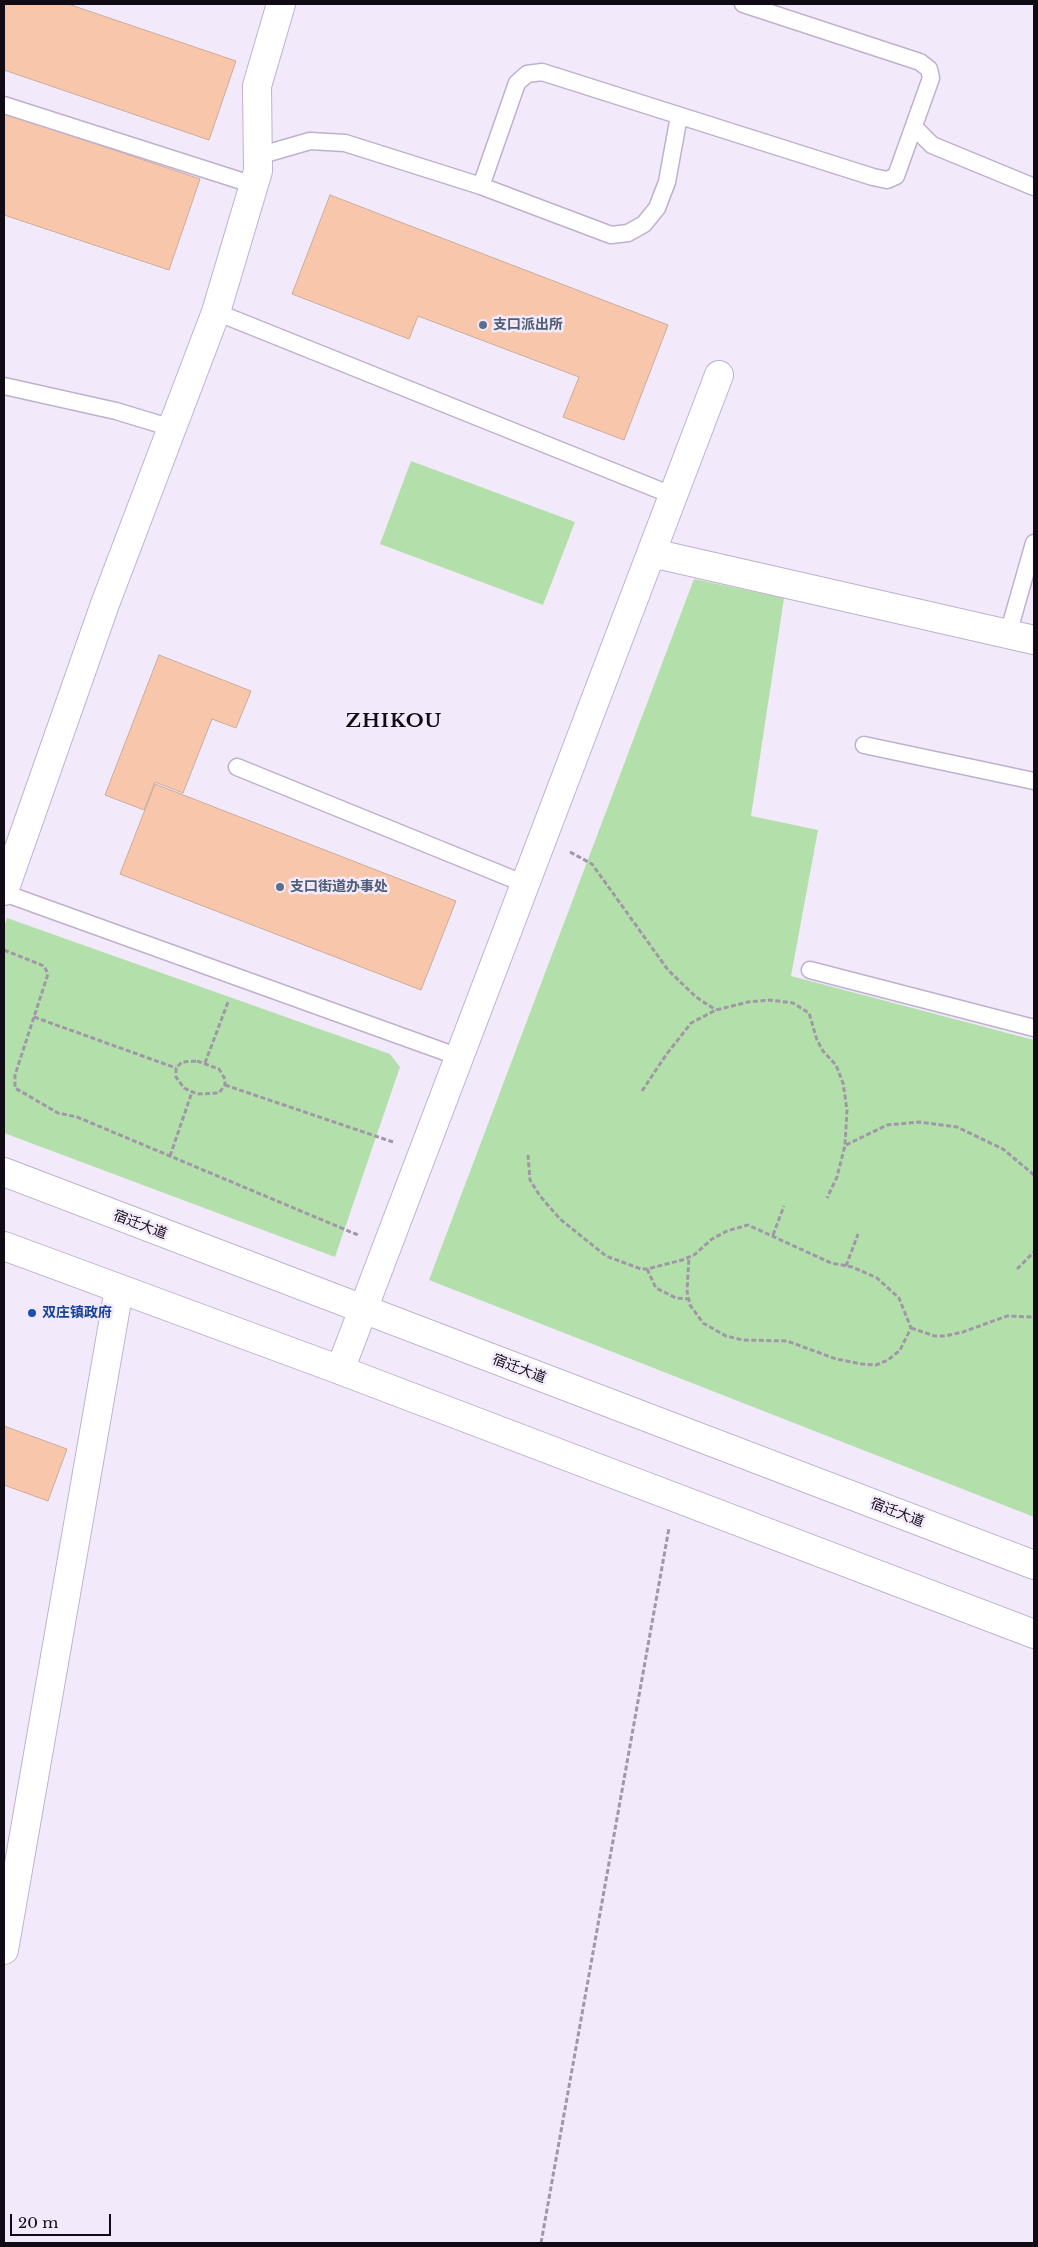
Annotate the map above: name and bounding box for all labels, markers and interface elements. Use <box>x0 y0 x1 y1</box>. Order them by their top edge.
place label: 支口派出所 <box>493 317 563 333</box>
marker: 支口派出所 <box>477 319 489 331</box>
district label: ZHIKOU <box>345 711 443 733</box>
place label: 支口街道办事处 <box>290 879 388 895</box>
marker: 支口街道办事处 <box>274 881 286 893</box>
street label: 宿迁大道 <box>111 1207 169 1243</box>
place label: 双庄镇政府 <box>42 1305 112 1321</box>
marker: 双庄镇政府 <box>26 1307 38 1319</box>
street label: 宿迁大道 <box>490 1351 548 1387</box>
street label: 宿迁大道 <box>868 1495 926 1531</box>
scale bar <box>12 2204 114 2236</box>
text: 20 m <box>18 2213 58 2232</box>

